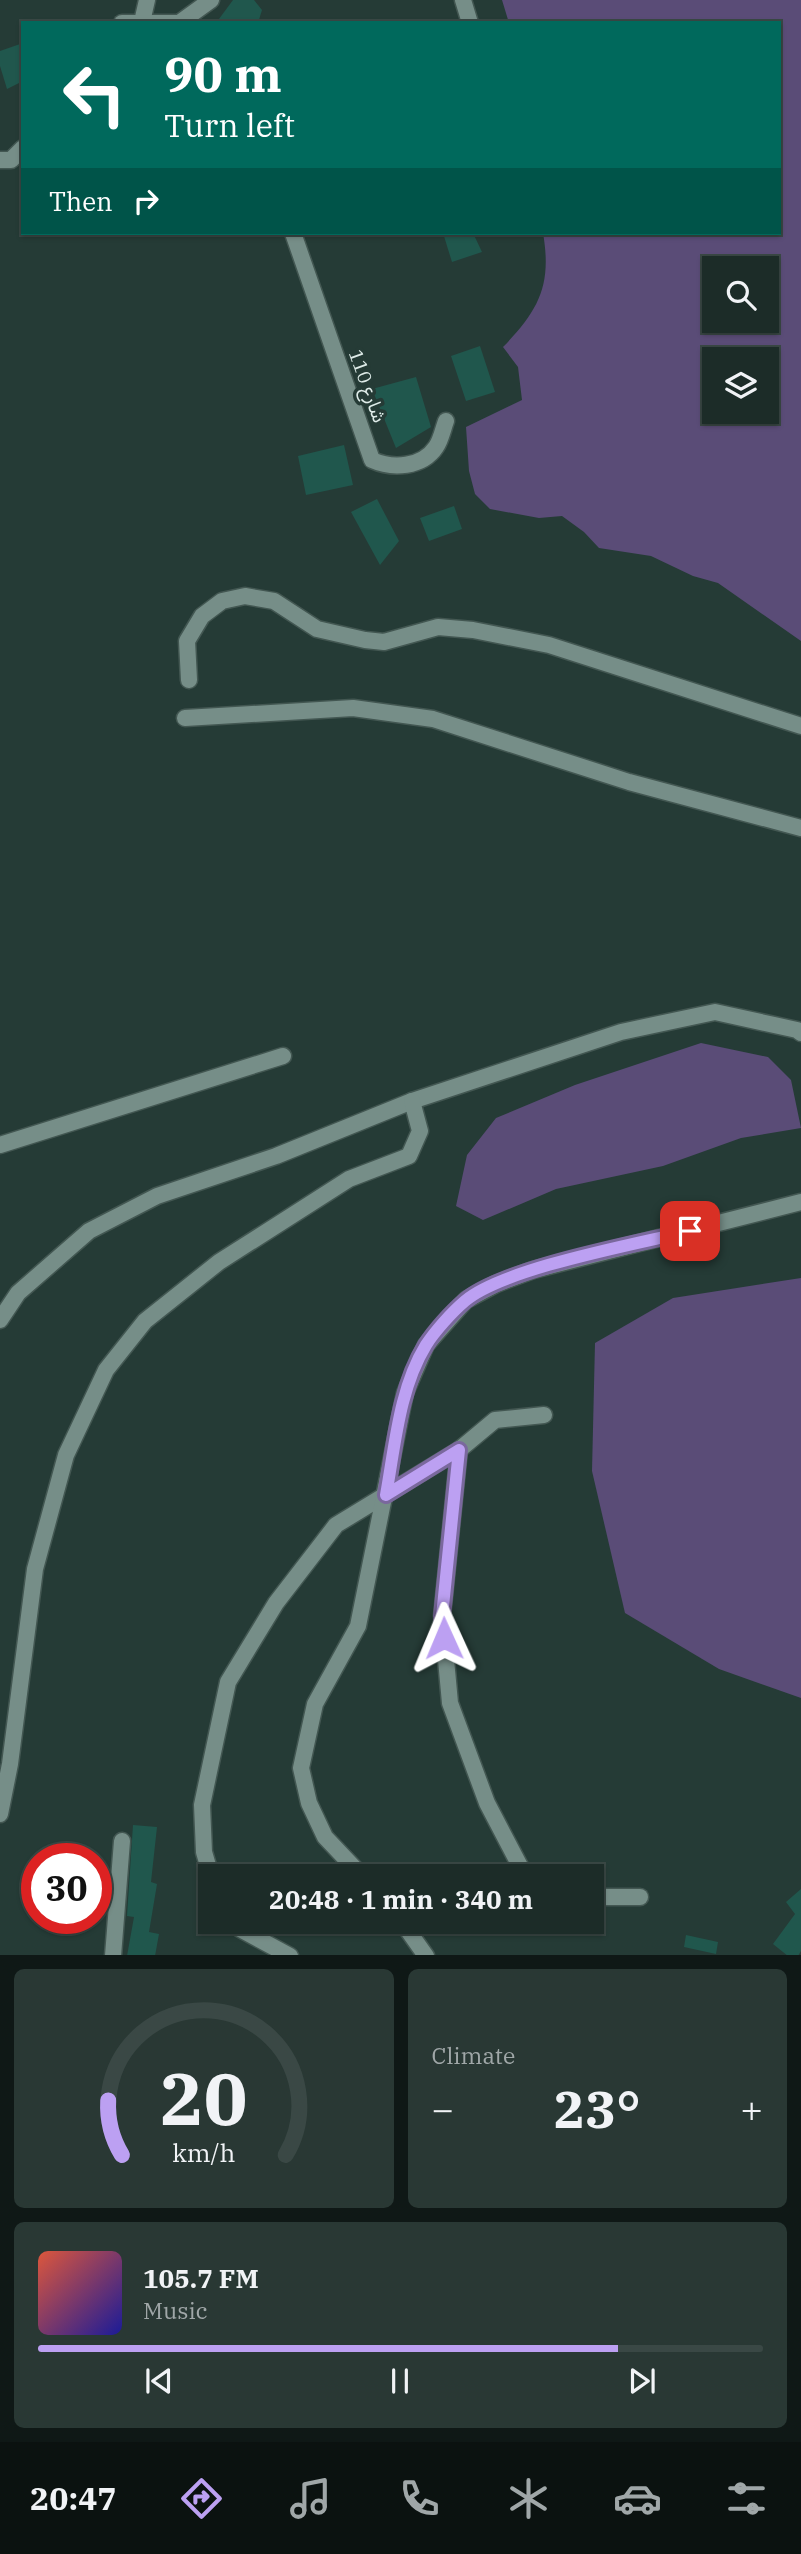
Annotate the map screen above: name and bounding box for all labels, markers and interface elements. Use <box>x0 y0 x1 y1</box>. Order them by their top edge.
text: 90 m <box>164 42 282 105</box>
icon: left <box>49 49 140 140</box>
text: Turn left <box>164 104 295 146</box>
icon: right <box>127 182 165 220</box>
text: Then <box>49 184 113 218</box>
map controls <box>702 256 779 424</box>
button: search <box>702 256 779 333</box>
street label: شارع 110 <box>342 346 392 426</box>
button: layers <box>702 347 779 424</box>
pin <box>660 1201 720 1261</box>
icon: arrive <box>671 1212 709 1250</box>
position arrow <box>407 1601 481 1675</box>
speed limit sign: 30 <box>21 1843 112 1934</box>
text: 20:48 · 1 min · 340 m <box>269 1882 533 1916</box>
text: Climate <box>432 2040 515 2070</box>
text: 20 <box>160 2050 247 2145</box>
text: 23° <box>554 2075 641 2142</box>
text: − <box>432 2084 454 2133</box>
text: + <box>740 2084 763 2133</box>
text: km/h <box>172 2135 235 2168</box>
text: 105.7 FM <box>143 2261 259 2295</box>
text: Music <box>143 2295 208 2325</box>
icon: previous <box>140 2362 178 2400</box>
icon: pause <box>381 2362 419 2400</box>
icon: next <box>623 2362 661 2400</box>
icon: directions <box>177 2474 226 2523</box>
icon: music <box>286 2474 335 2523</box>
icon: phone <box>395 2474 444 2523</box>
icon: climate <box>504 2474 553 2523</box>
icon: car <box>613 2474 662 2523</box>
icon: filters <box>722 2474 771 2523</box>
text: 20:47 <box>30 2477 117 2519</box>

